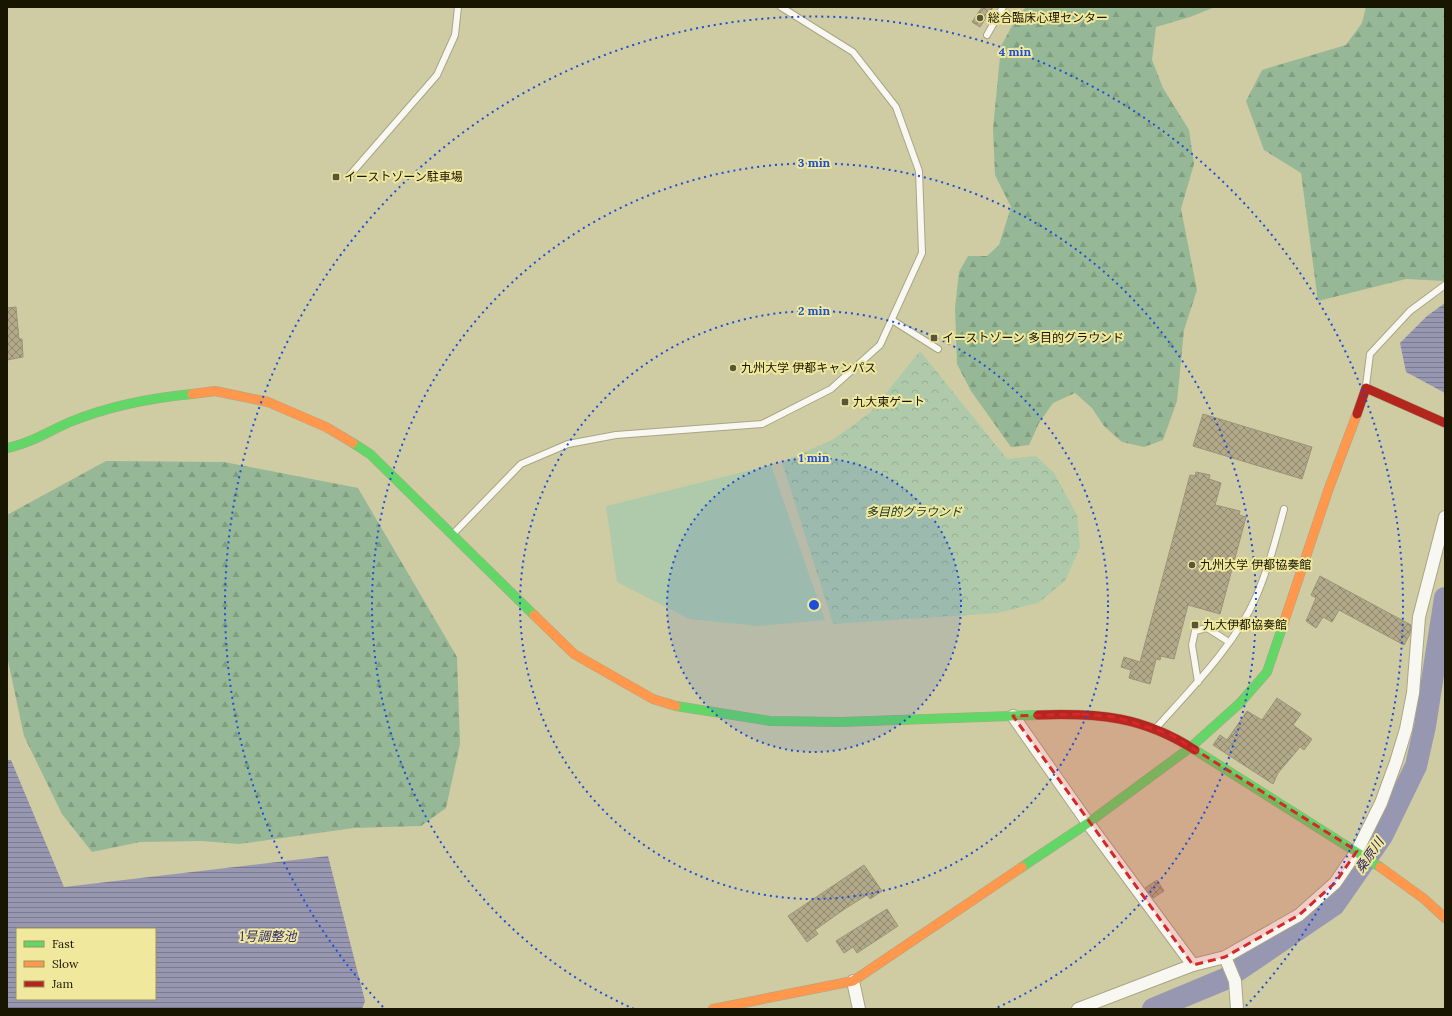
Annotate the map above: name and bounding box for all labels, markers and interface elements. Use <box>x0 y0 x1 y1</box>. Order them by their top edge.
place label: 総合臨床心理センター <box>988 10 1108 25</box>
marker: 総合臨床心理センター <box>975 13 985 23</box>
text: 4 min <box>999 44 1032 59</box>
text: 3 min <box>798 155 831 170</box>
place label: イーストゾーン駐車場 <box>344 169 463 184</box>
marker: イーストゾーン駐車場 <box>331 172 341 182</box>
text: 2 min <box>798 303 830 318</box>
place label: イーストゾーン 多目的グラウンド <box>942 330 1124 345</box>
marker: イーストゾーン 多目的グラウンド <box>929 333 939 343</box>
place label: 九州大学 伊都キャンパス <box>741 360 876 375</box>
marker: 九州大学 伊都キャンパス <box>728 363 738 373</box>
place label: 九大東ゲート <box>853 394 925 409</box>
marker: 九大東ゲート <box>840 397 850 407</box>
text: 1 min <box>799 450 830 465</box>
park label: 多目的グラウンド <box>866 504 963 519</box>
place label: 九州大学 伊都協奏館 <box>1200 557 1311 572</box>
marker: 九州大学 伊都協奏館 <box>1187 560 1197 570</box>
centre of rings <box>807 598 821 612</box>
place label: 九大伊都協奏館 <box>1203 617 1287 632</box>
marker: 九大伊都協奏館 <box>1190 620 1200 630</box>
water label: 桑原川 <box>1351 833 1389 876</box>
legend <box>16 928 156 1000</box>
water label: 1号調整池 <box>240 928 298 945</box>
text: Fast <box>52 936 75 951</box>
text: Slow <box>52 956 79 971</box>
text: Jam <box>51 976 73 991</box>

